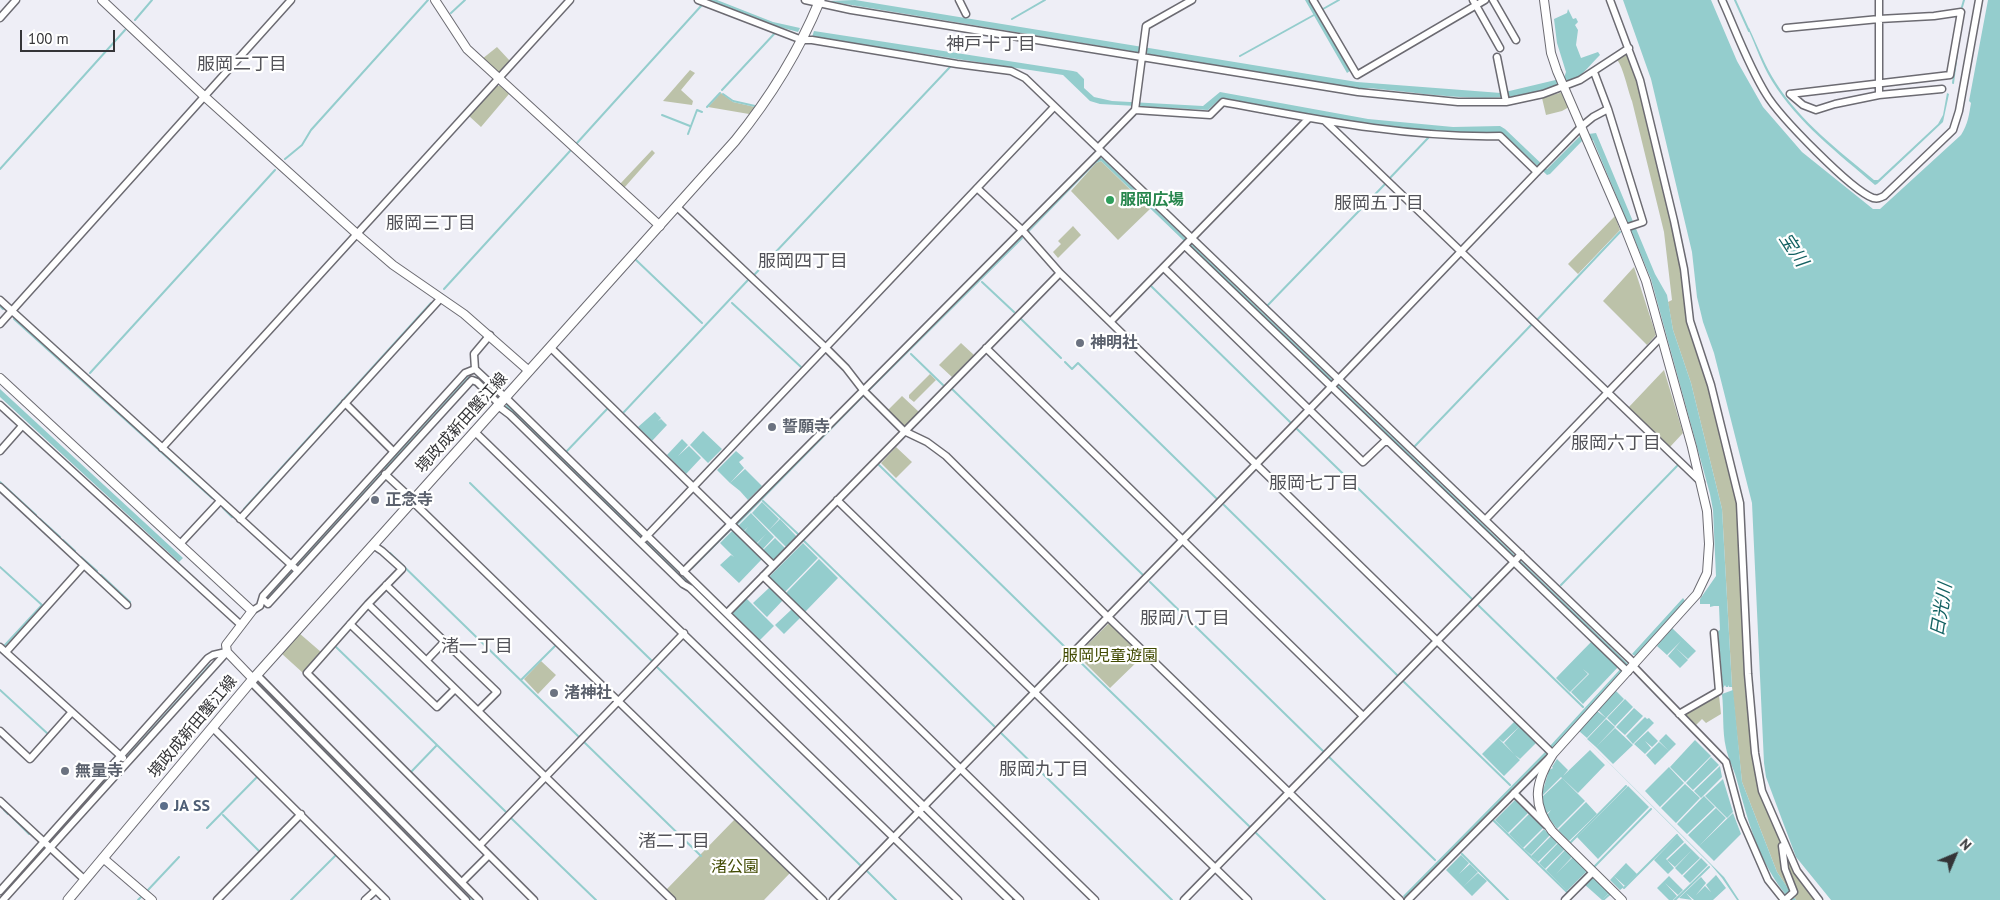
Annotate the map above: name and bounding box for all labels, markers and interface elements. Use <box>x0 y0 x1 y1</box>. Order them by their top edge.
scale bar <box>22 20 118 52</box>
text: 100 m <box>28 29 69 48</box>
district label: 神戸十丁目 <box>946 34 1036 56</box>
district label: 服岡二丁目 <box>197 54 287 76</box>
place label: 服岡広場 <box>1120 190 1184 210</box>
district label: 服岡五丁目 <box>1334 193 1424 215</box>
marker: 服岡広場 <box>1104 194 1116 206</box>
district label: 服岡三丁目 <box>386 213 476 235</box>
water label: 宝川 <box>1774 229 1812 271</box>
district label: 服岡四丁目 <box>758 251 848 273</box>
place label: 神明社 <box>1090 333 1138 353</box>
marker: 神明社 <box>1074 337 1086 349</box>
street label: 境政成新田蟹江線 <box>412 369 512 477</box>
place label: 誓願寺 <box>782 417 830 437</box>
marker: 誓願寺 <box>766 421 778 433</box>
district label: 服岡六丁目 <box>1571 433 1661 455</box>
district label: 服岡七丁目 <box>1269 473 1359 495</box>
place label: 正念寺 <box>385 490 433 510</box>
marker: 正念寺 <box>369 494 381 506</box>
water label: 日光川 <box>1927 582 1957 638</box>
district label: 服岡八丁目 <box>1140 608 1230 630</box>
district label: 渚一丁目 <box>441 636 513 658</box>
park label: 服岡児童遊園 <box>1062 646 1158 666</box>
street label: 境政成新田蟹江線 <box>145 672 241 782</box>
place label: 渚神社 <box>564 683 612 703</box>
marker: 渚神社 <box>548 687 560 699</box>
district label: 服岡九丁目 <box>999 759 1089 781</box>
place label: 無量寺 <box>75 761 123 781</box>
marker: 無量寺 <box>59 765 71 777</box>
place label: JA SS <box>174 796 210 816</box>
marker: JA SS <box>158 800 170 812</box>
north arrow <box>1930 830 1980 880</box>
district label: 渚二丁目 <box>638 831 710 853</box>
text: N <box>1956 835 1975 854</box>
park label: 渚公園 <box>711 857 759 877</box>

